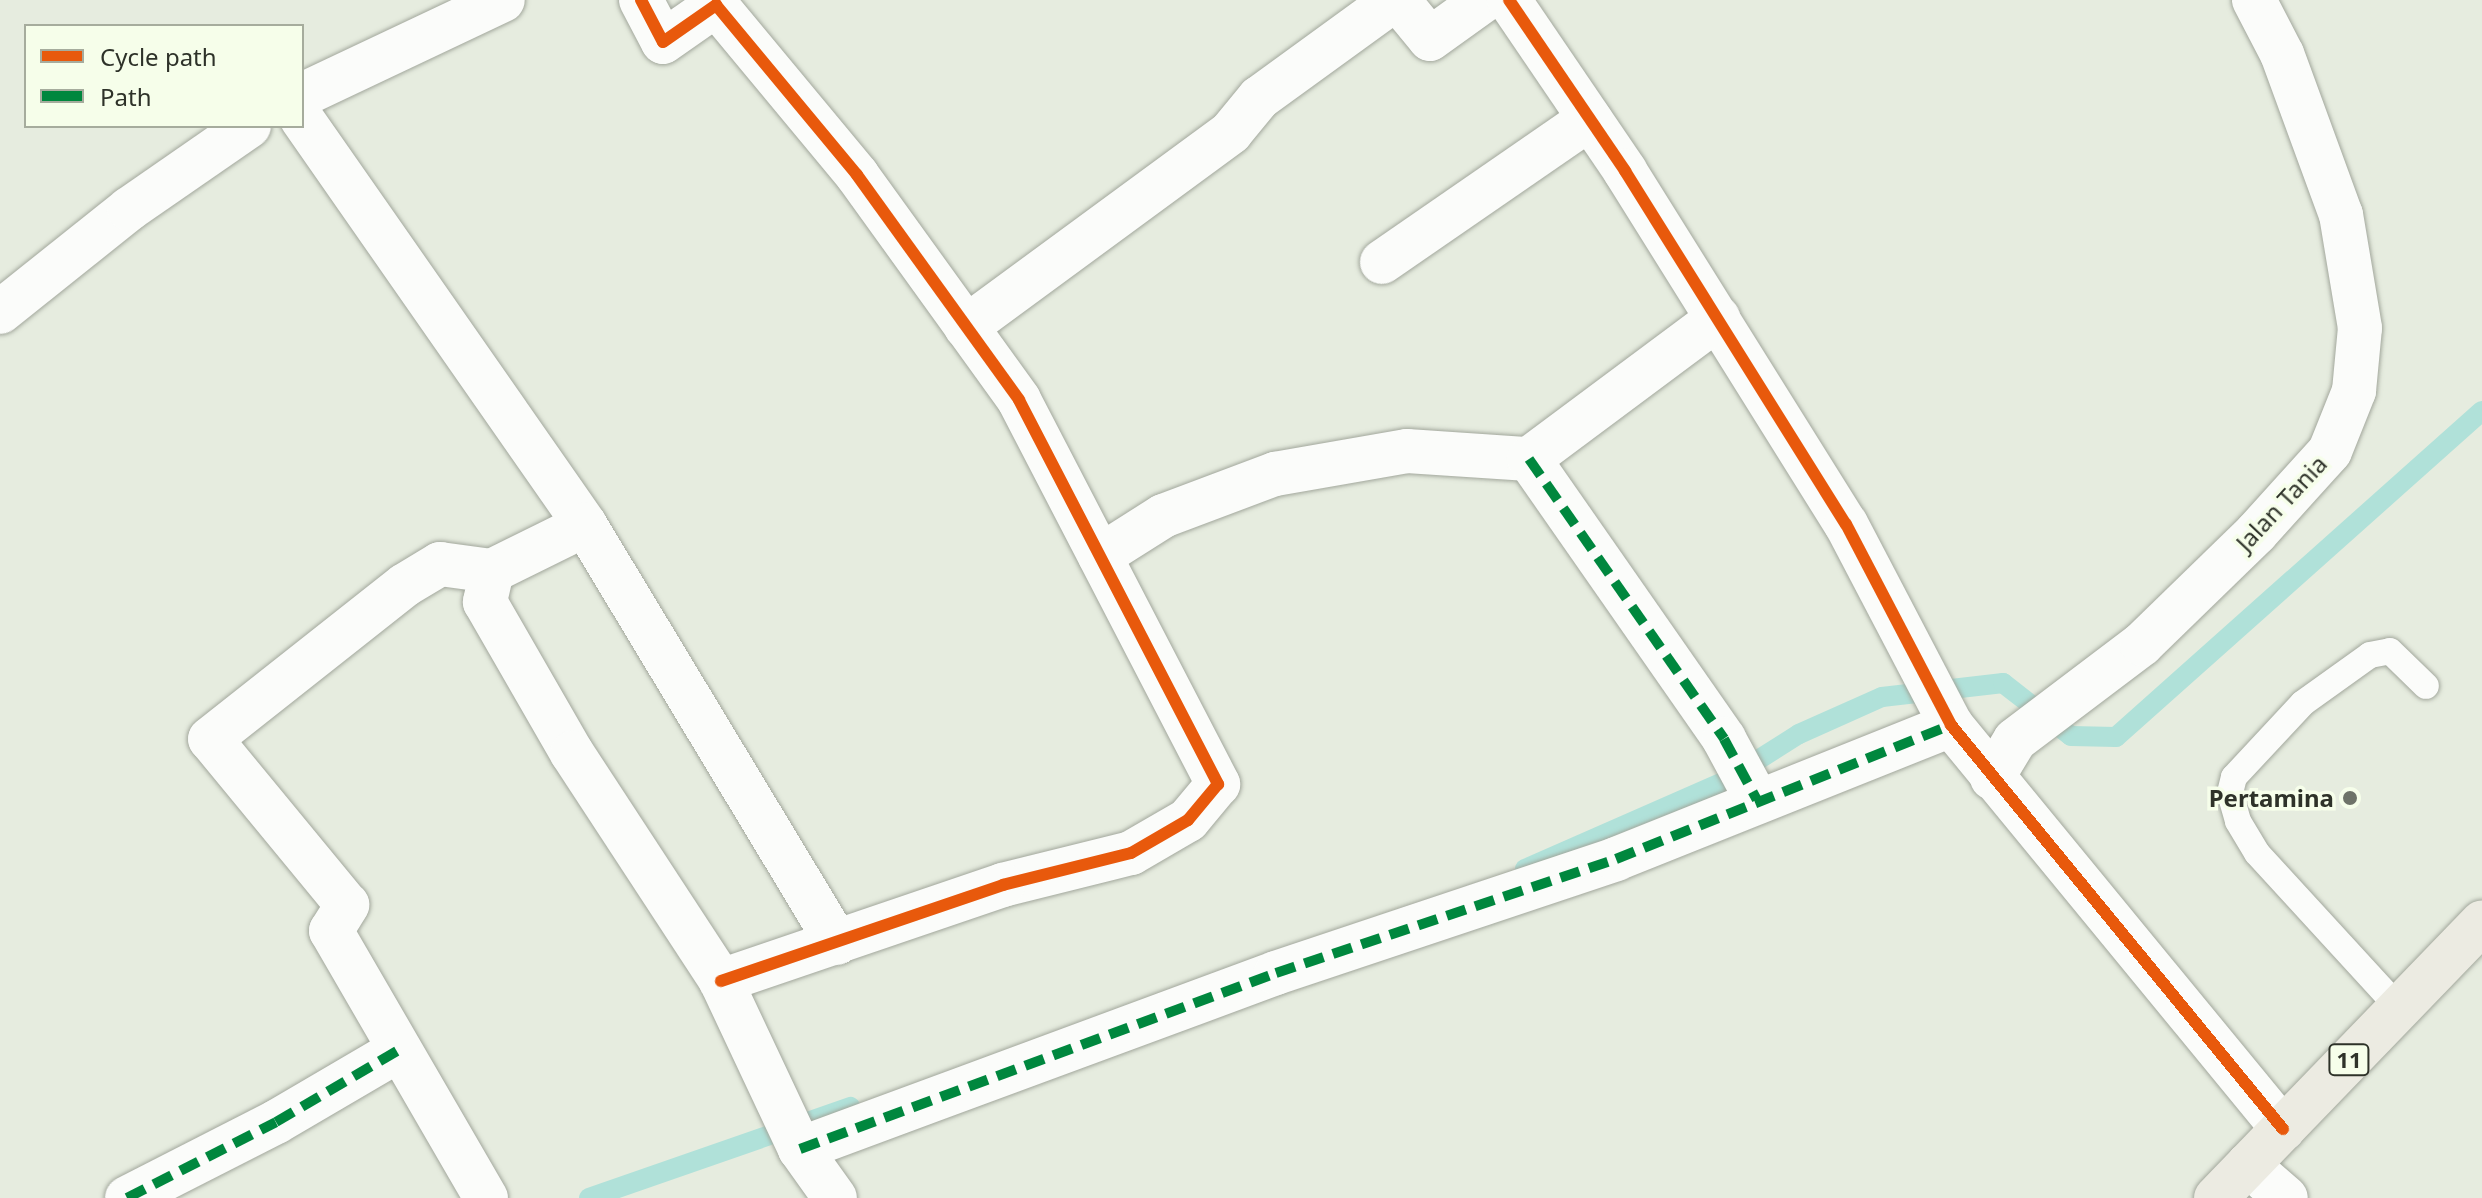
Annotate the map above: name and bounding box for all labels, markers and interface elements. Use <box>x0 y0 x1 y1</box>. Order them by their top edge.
legend <box>24 24 304 128</box>
text: Cycle path <box>100 40 217 73</box>
text: Path <box>100 80 151 113</box>
street label: Jalan Tania <box>2230 449 2332 557</box>
place label: Pertamina <box>2209 784 2334 812</box>
marker: Pertamina <box>2341 789 2359 807</box>
road number: 11 <box>2327 1042 2371 1078</box>

